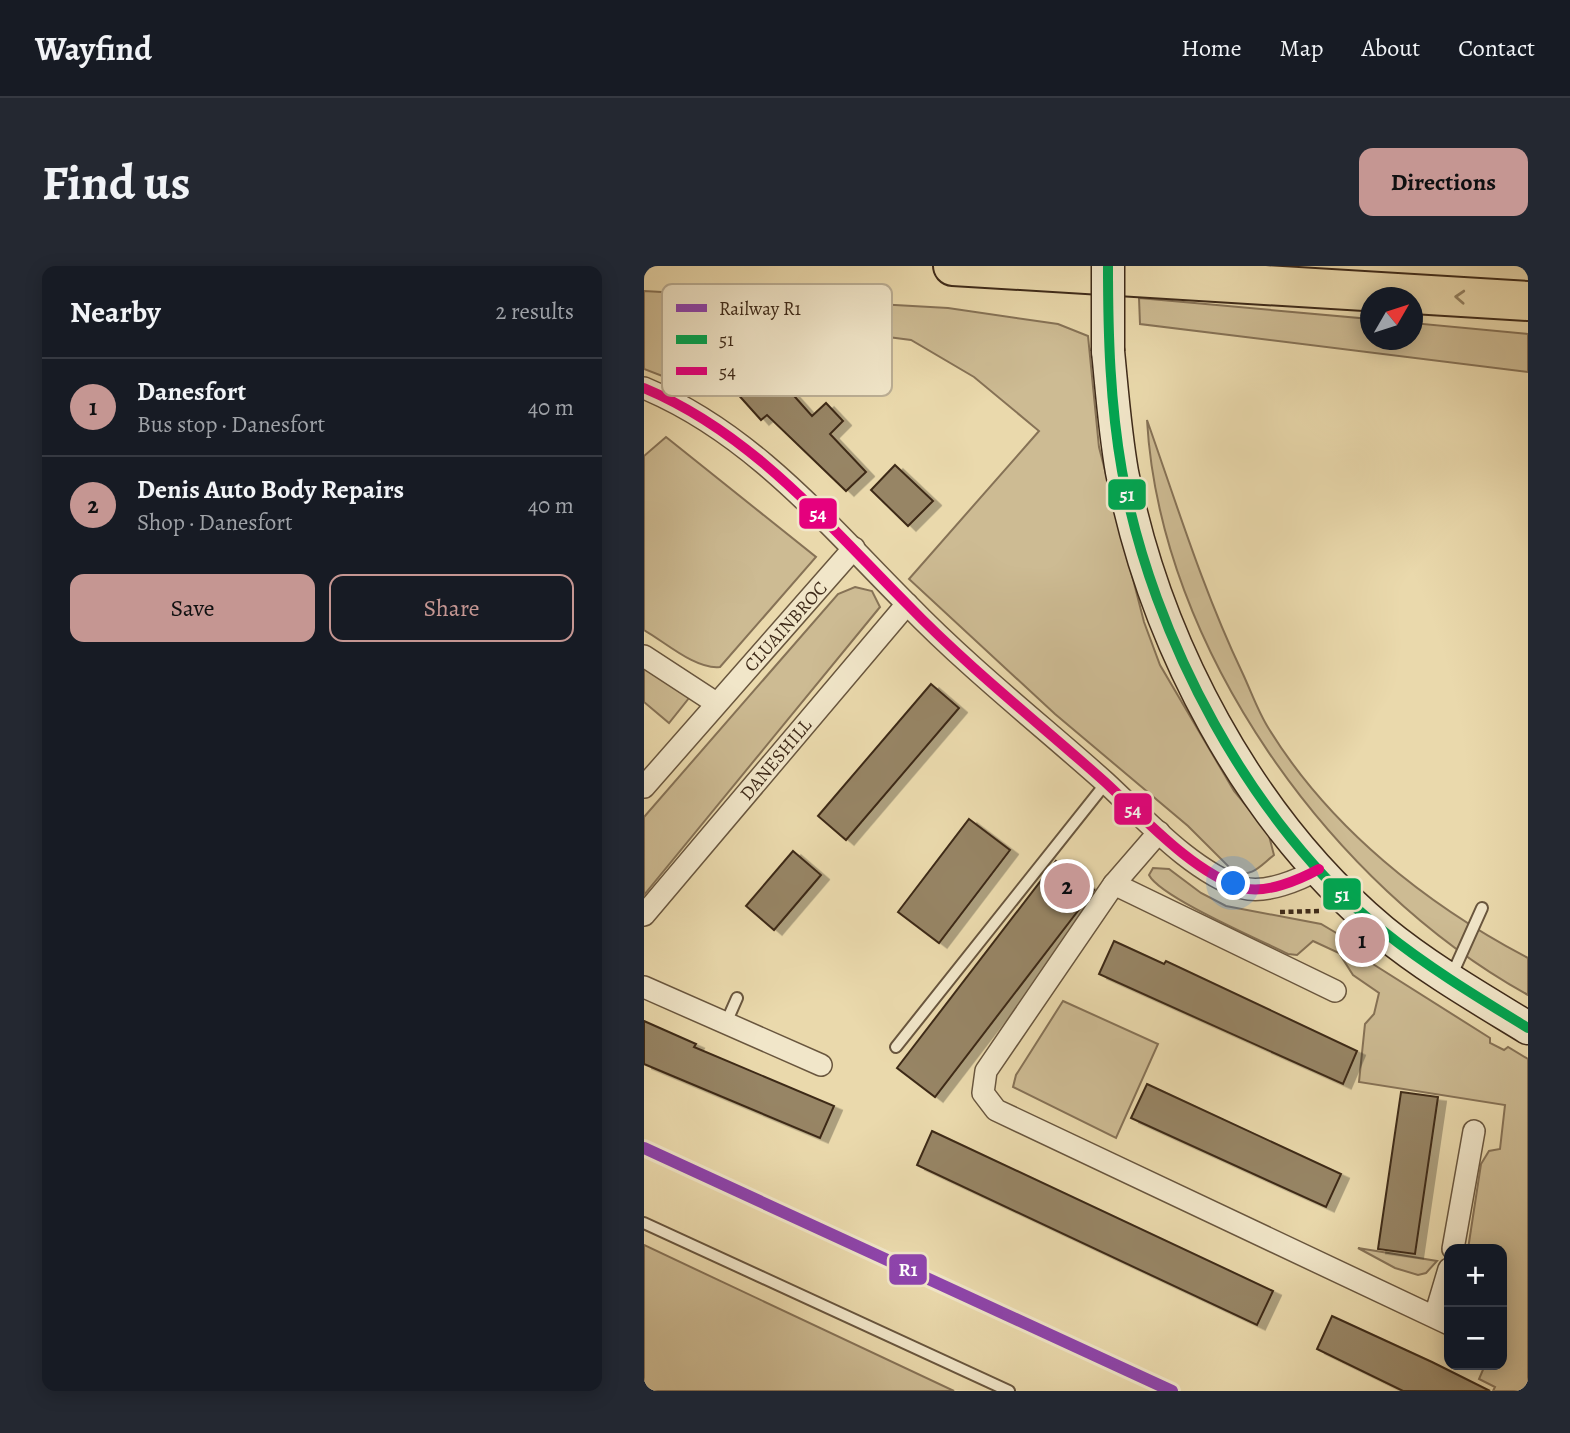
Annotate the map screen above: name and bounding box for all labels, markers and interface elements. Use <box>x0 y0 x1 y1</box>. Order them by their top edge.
text: Wayfind <box>35 26 152 71</box>
text: Home <box>1181 32 1242 64</box>
text: Map <box>1280 32 1324 64</box>
text: About <box>1362 32 1420 64</box>
text: Contact <box>1458 32 1535 64</box>
button: Directions <box>1359 148 1528 216</box>
text: Find us <box>42 149 190 216</box>
legend <box>662 284 892 396</box>
north arrow <box>1360 287 1423 350</box>
one-way arrow <box>1454 290 1465 305</box>
text: Nearby <box>70 292 161 332</box>
text: 2 results <box>496 296 574 327</box>
text: Railway R1 <box>719 296 802 322</box>
text: 51 <box>719 327 734 353</box>
text: 54 <box>719 359 736 385</box>
text: Danesfort <box>137 374 246 409</box>
text: 1 <box>89 392 97 423</box>
text: 40 m <box>528 392 574 423</box>
text: Bus stop · Danesfort <box>137 409 325 440</box>
text: Denis Auto Body Repairs <box>137 472 404 507</box>
line badge: 51 <box>1107 478 1147 511</box>
text: 51 <box>1120 482 1135 508</box>
text: 2 <box>87 490 99 521</box>
text: 40 m <box>528 490 574 521</box>
line badge: 54 <box>798 497 838 530</box>
text: 54 <box>809 501 827 527</box>
text: Shop · Danesfort <box>137 507 293 538</box>
button: Save <box>70 574 315 642</box>
button: Share <box>329 574 574 642</box>
street label: CLUAINBROC <box>738 576 833 678</box>
street label: DANESHILL <box>734 713 818 806</box>
line badge: 54 <box>1113 792 1153 826</box>
text: 54 <box>1124 797 1142 823</box>
pin: 2 <box>1044 860 1090 912</box>
your location <box>1216 866 1250 900</box>
line badge: 51 <box>1322 877 1362 911</box>
text: 51 <box>1335 882 1350 908</box>
pin: 1 <box>1339 914 1385 966</box>
map controls <box>1444 1244 1507 1370</box>
button: + <box>1444 1244 1507 1307</box>
line badge: R1 <box>888 1253 928 1286</box>
text: R1 <box>899 1257 918 1283</box>
button: − <box>1444 1307 1507 1370</box>

